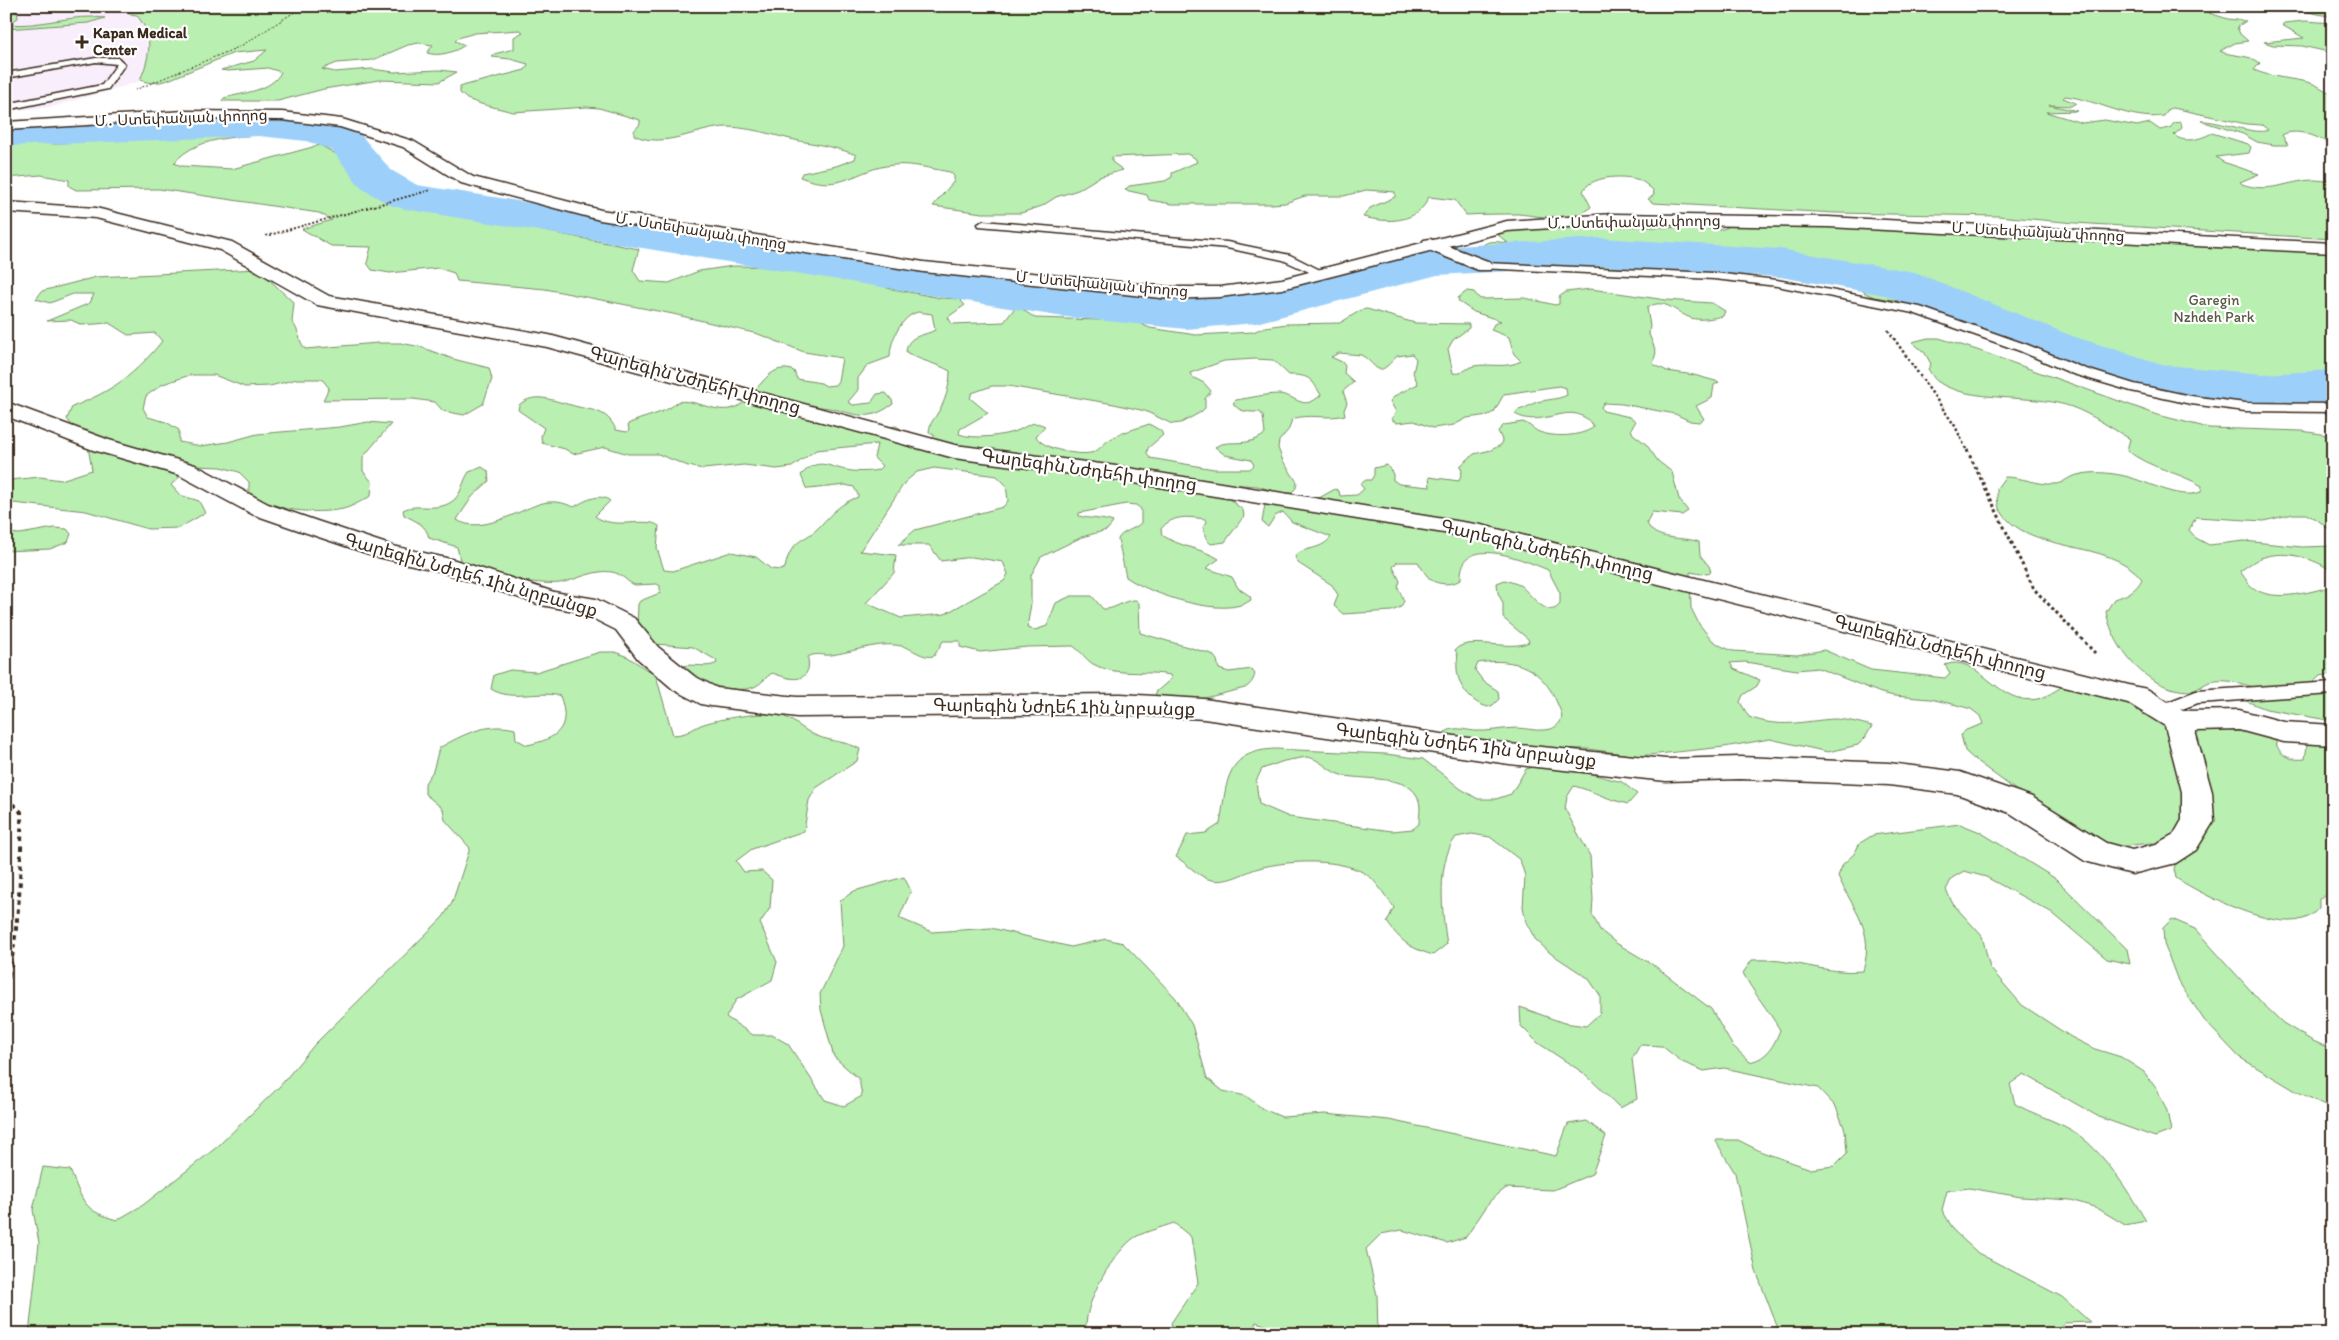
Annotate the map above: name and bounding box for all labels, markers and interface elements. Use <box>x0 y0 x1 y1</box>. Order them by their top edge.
place label: Kapan Medical Center <box>93 24 188 59</box>
marker: Kapan Medical Center <box>75 35 89 49</box>
street label: Մ․ Ստեփանյան փողոց <box>94 106 268 130</box>
street label: Մ․ Ստեփանյան փողոց <box>614 209 788 253</box>
street label: Մ․ Ստեփանյան փողոց <box>1547 211 1721 233</box>
street label: Մ․ Ստեփանյան փողոց <box>1951 218 2125 246</box>
street label: Մ․ Ստեփանյան փողոց <box>1015 267 1189 301</box>
park label: Garegin Nzhdeh Park <box>2174 291 2255 326</box>
street label: Գարեգին Նժդեհի փողոց <box>587 341 803 419</box>
street label: Գարեգին Նժդեհի փողոց <box>980 444 1198 496</box>
street label: Գարեգին Նժդեհի փողոց <box>1439 515 1655 585</box>
street label: Գարեգին Նժդեհ 1ին նրբանցք <box>342 528 600 622</box>
street label: Գարեգին Նժդեհի փողոց <box>1832 610 2048 684</box>
street label: Գարեգին Նժդեհ 1ին նրբանցք <box>933 694 1195 720</box>
street label: Գարեգին Նժդեհ 1ին նրբանցք <box>1334 718 1598 772</box>

